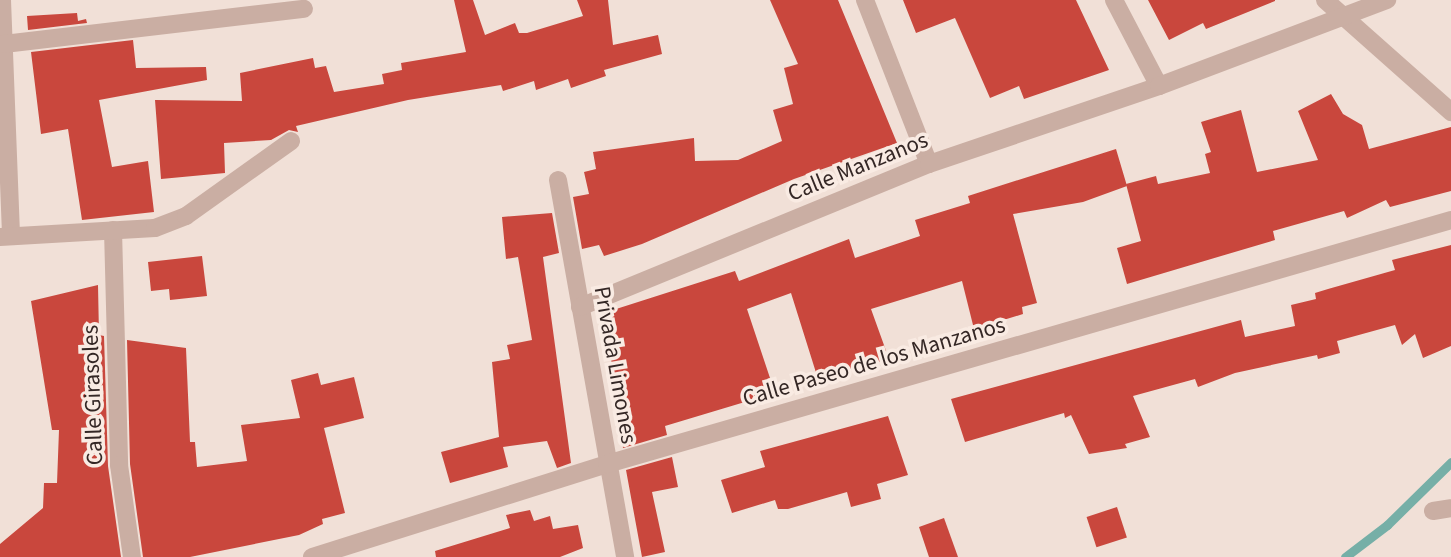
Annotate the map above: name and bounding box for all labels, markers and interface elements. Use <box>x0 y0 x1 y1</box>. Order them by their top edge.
street label: Calle Manzanos <box>784 126 932 208</box>
street label: Privada Limones <box>588 284 642 446</box>
street label: Calle Paseo de los Manzanos <box>740 311 1008 413</box>
street label: Calle Girasoles <box>77 324 109 466</box>

